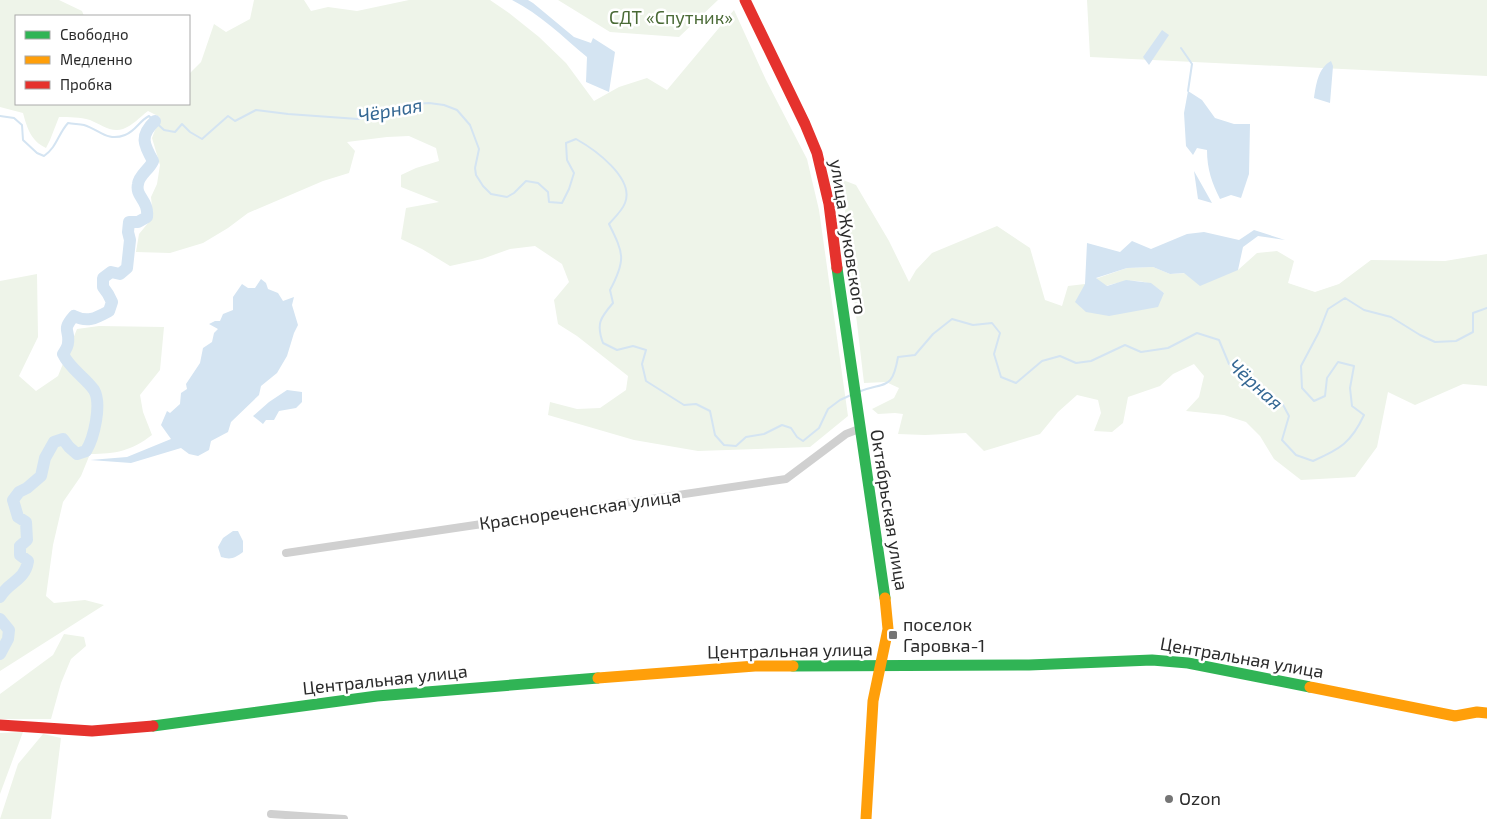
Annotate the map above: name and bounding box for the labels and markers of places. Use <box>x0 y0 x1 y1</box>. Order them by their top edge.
place label: поселок Гаровка-1 <box>903 613 985 656</box>
marker: поселок Гаровка-1 <box>887 629 899 641</box>
place label: Ozon <box>1179 787 1221 809</box>
marker: Ozon <box>1163 793 1175 805</box>

